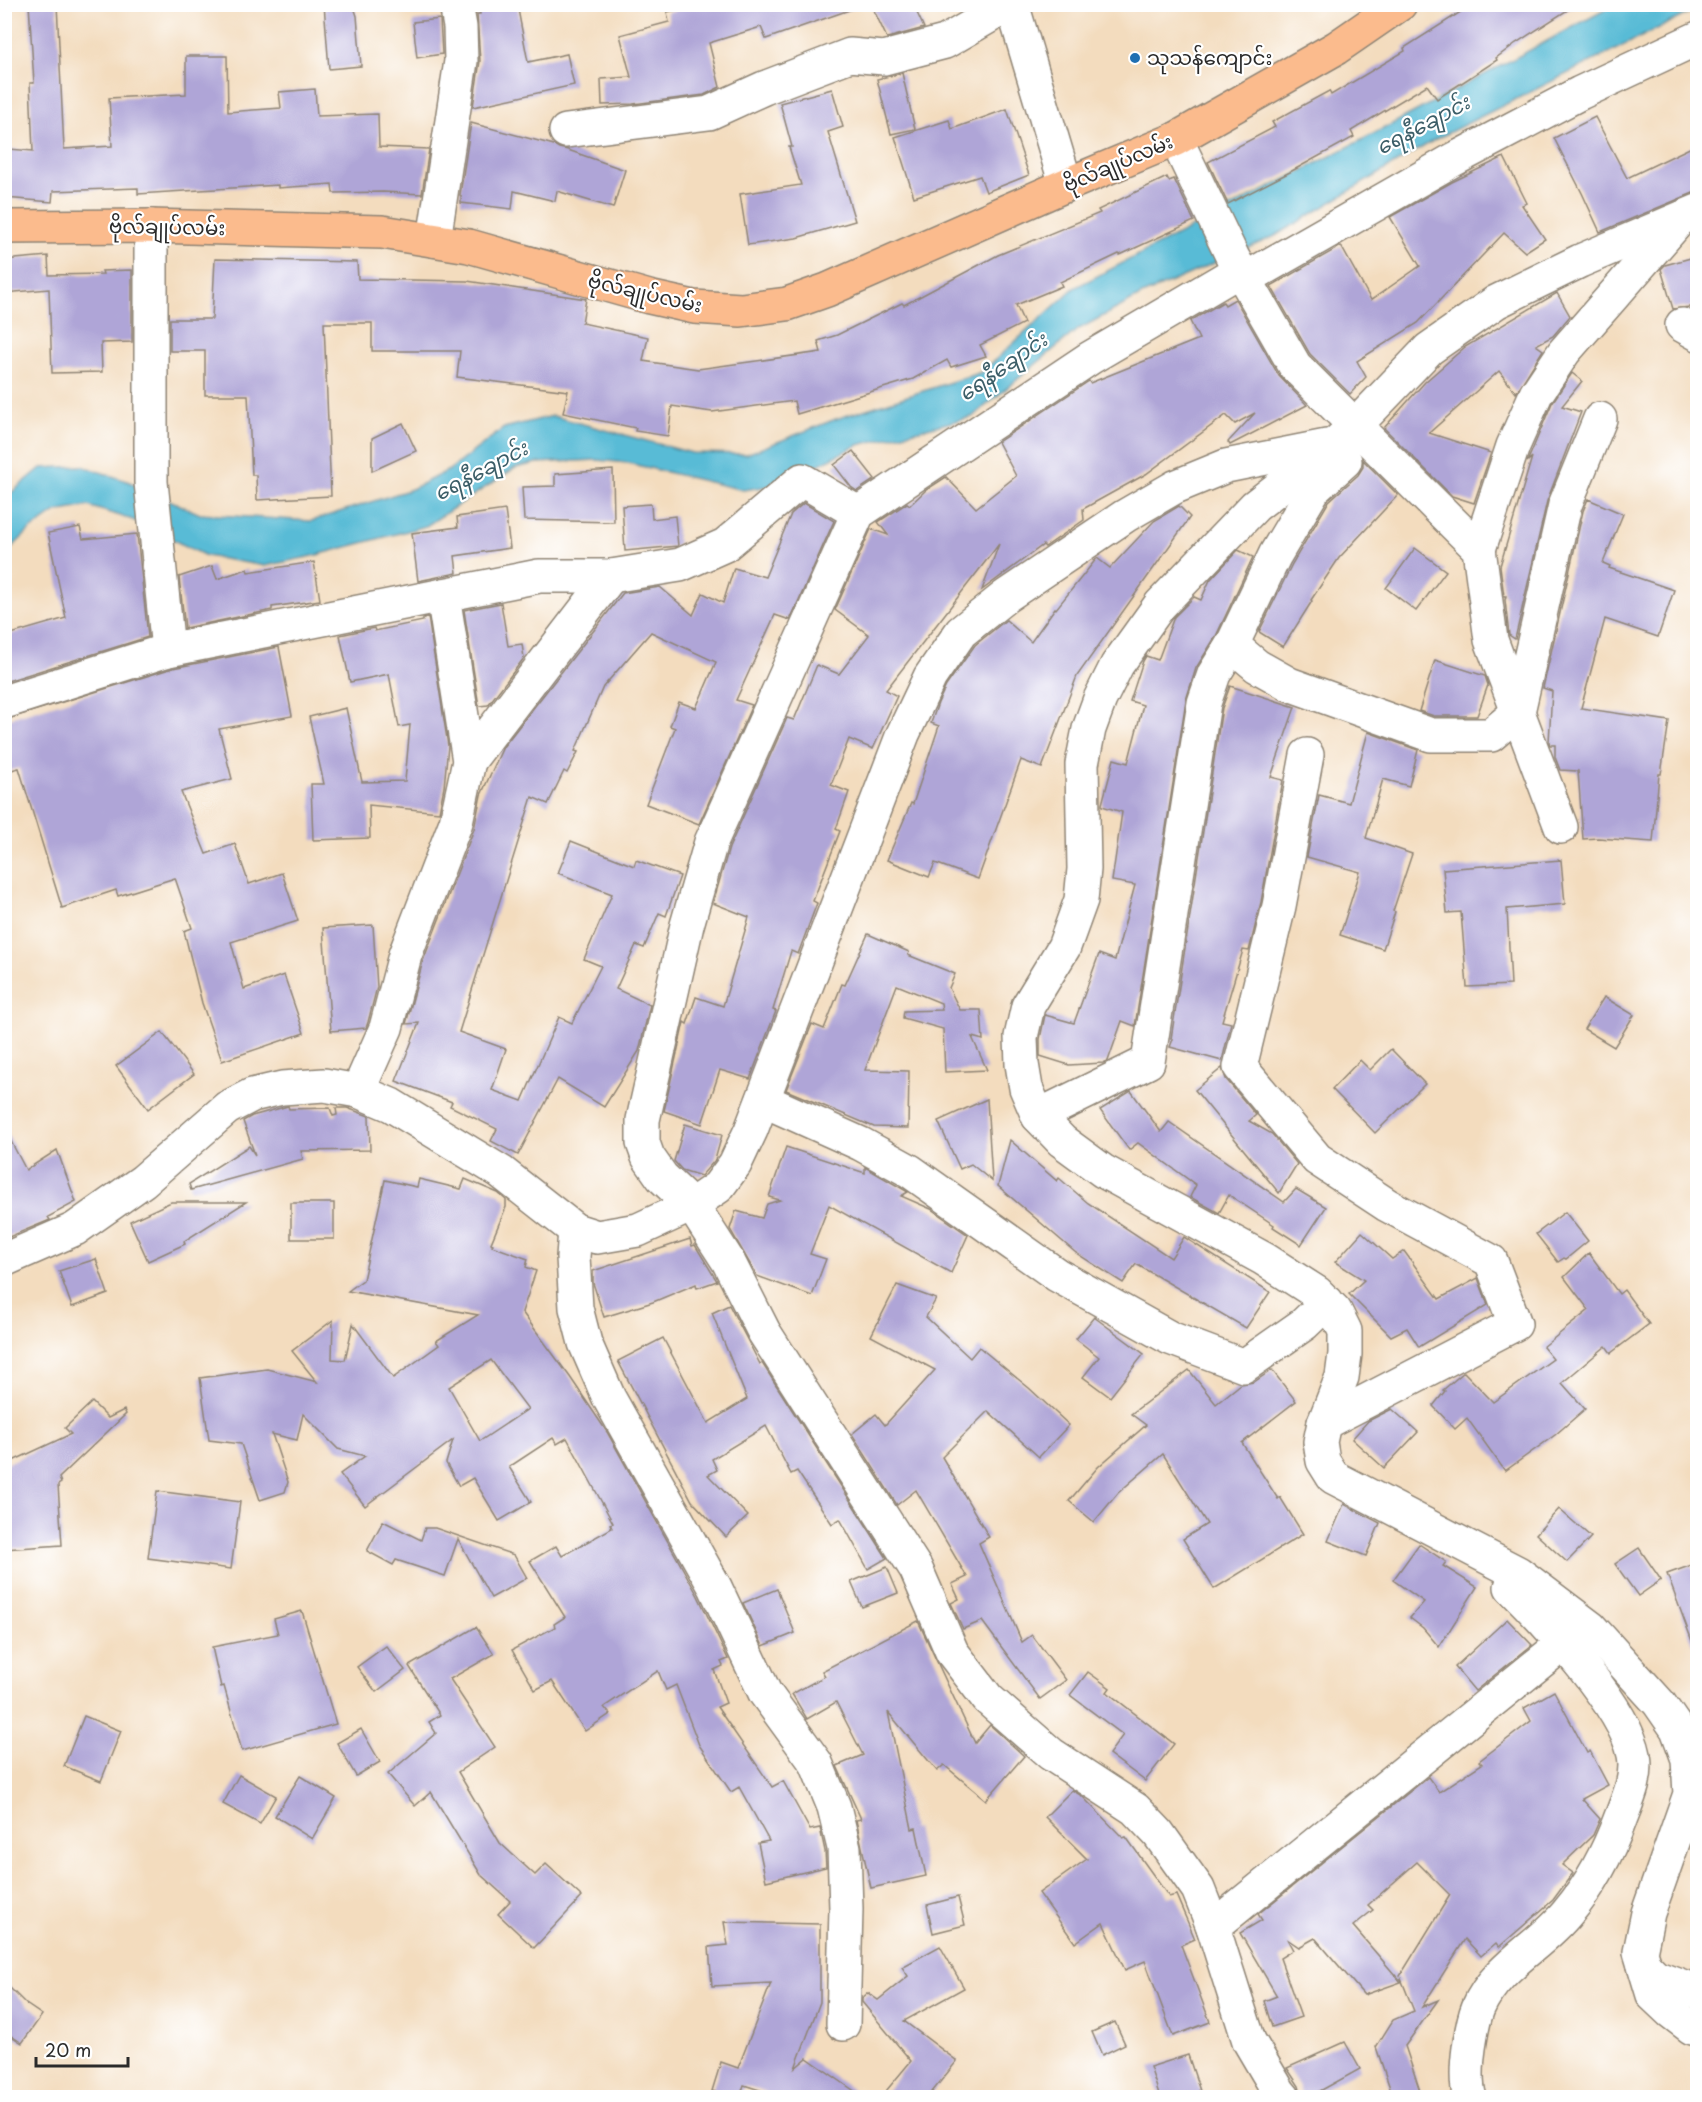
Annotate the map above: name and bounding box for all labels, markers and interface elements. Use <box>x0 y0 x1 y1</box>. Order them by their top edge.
place label: သုသန်ကျောင်း <box>1147 42 1272 75</box>
marker: သုသန်ကျောင်း <box>1128 51 1142 65</box>
water label: ရေနီချောင်း <box>1369 84 1478 164</box>
street label: ဗိုလ်‌ချုပ်‌လမ်း <box>1058 126 1178 201</box>
street label: ဗိုလ်‌ချုပ်‌လမ်း <box>109 210 225 245</box>
street label: ဗိုလ်‌ချုပ်‌လမ်း <box>584 264 705 323</box>
water label: ရေနီချောင်း <box>951 322 1056 410</box>
water label: ရေနီချောင်း <box>427 430 536 510</box>
scale bar <box>36 2030 128 2068</box>
text: 20 m <box>45 2036 91 2063</box>

